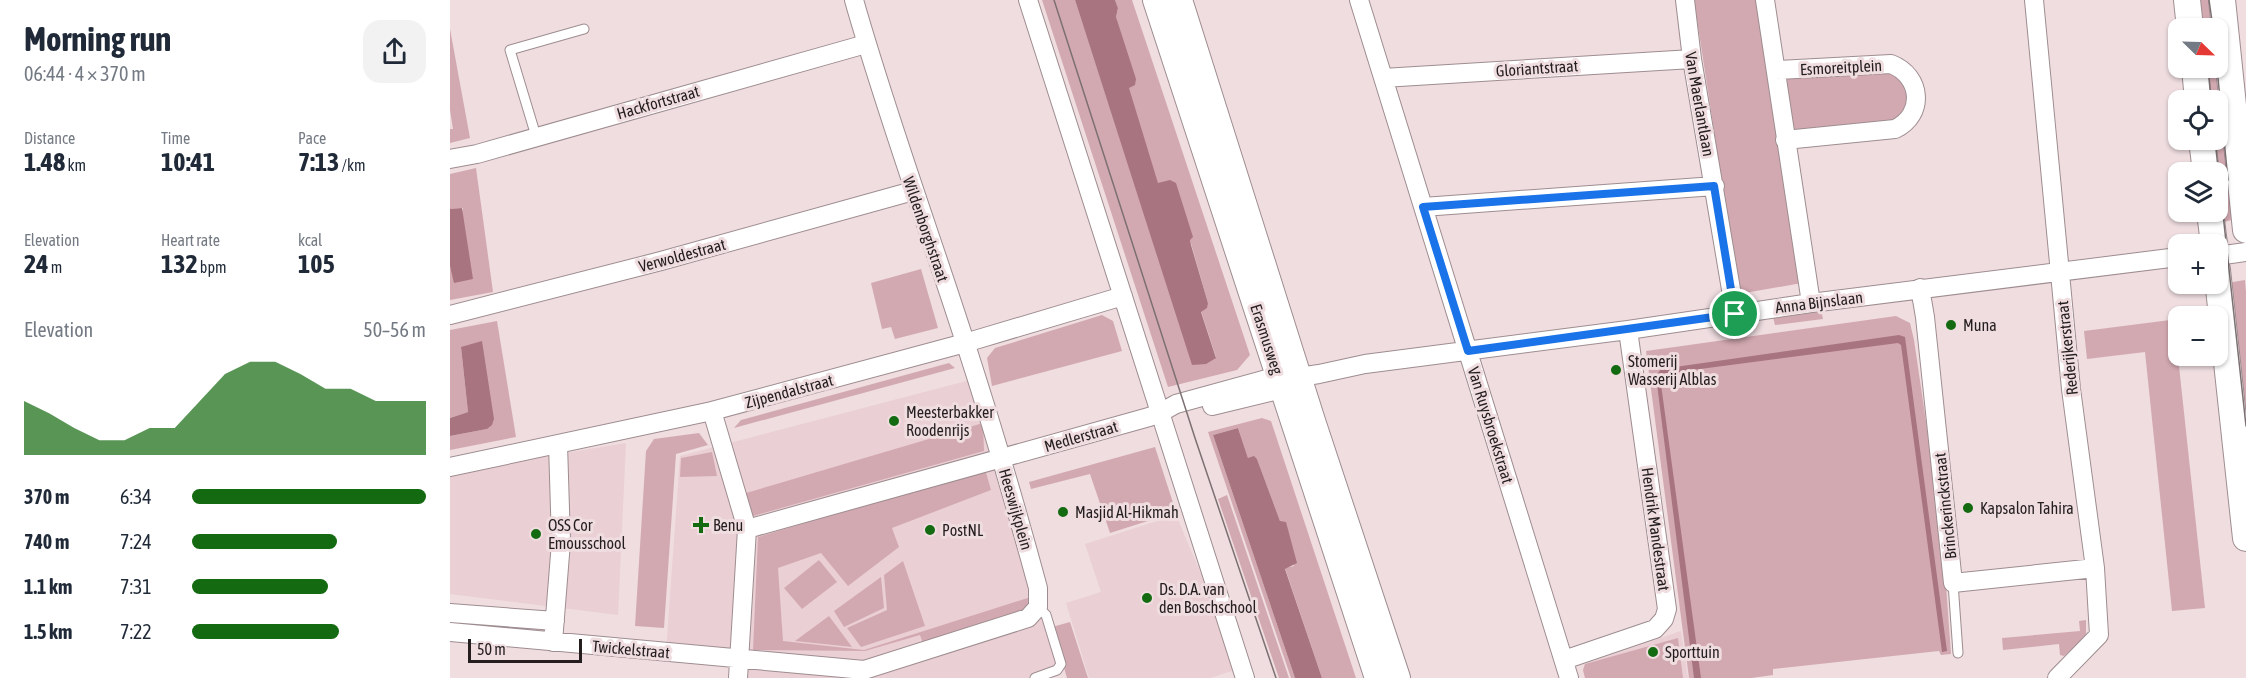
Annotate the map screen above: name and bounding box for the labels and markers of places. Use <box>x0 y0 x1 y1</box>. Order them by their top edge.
pin <box>1709 288 1760 339</box>
place label: Muna <box>1963 316 1997 334</box>
marker: Muna <box>1944 318 1958 332</box>
place label: Stomerij Wasserij Alblas <box>1628 352 1717 389</box>
marker: Stomerij Wasserij Alblas <box>1609 363 1623 377</box>
place label: Meesterbakker Roodenrijs <box>906 403 994 440</box>
marker: Meesterbakker Roodenrijs <box>887 414 901 428</box>
place label: Kapsalon Tahira <box>1980 499 2074 518</box>
marker: Kapsalon Tahira <box>1961 501 1975 515</box>
place label: Masjid Al-Hikmah <box>1075 503 1179 522</box>
marker: Masjid Al-Hikmah <box>1056 505 1070 519</box>
place label: OSS Cor Emousschool <box>548 516 627 552</box>
place label: Benu <box>713 516 743 534</box>
marker: Benu <box>694 518 708 532</box>
place label: PostNL <box>942 521 984 539</box>
marker: PostNL <box>923 523 937 537</box>
marker: OSS Cor Emousschool <box>529 527 543 541</box>
place label: Ds. D.A. van den Boschschool <box>1159 580 1258 616</box>
marker: Ds. D.A. van den Boschschool <box>1140 591 1154 605</box>
place label: Sporttuin <box>1665 643 1720 662</box>
marker: Sporttuin <box>1646 645 1660 659</box>

